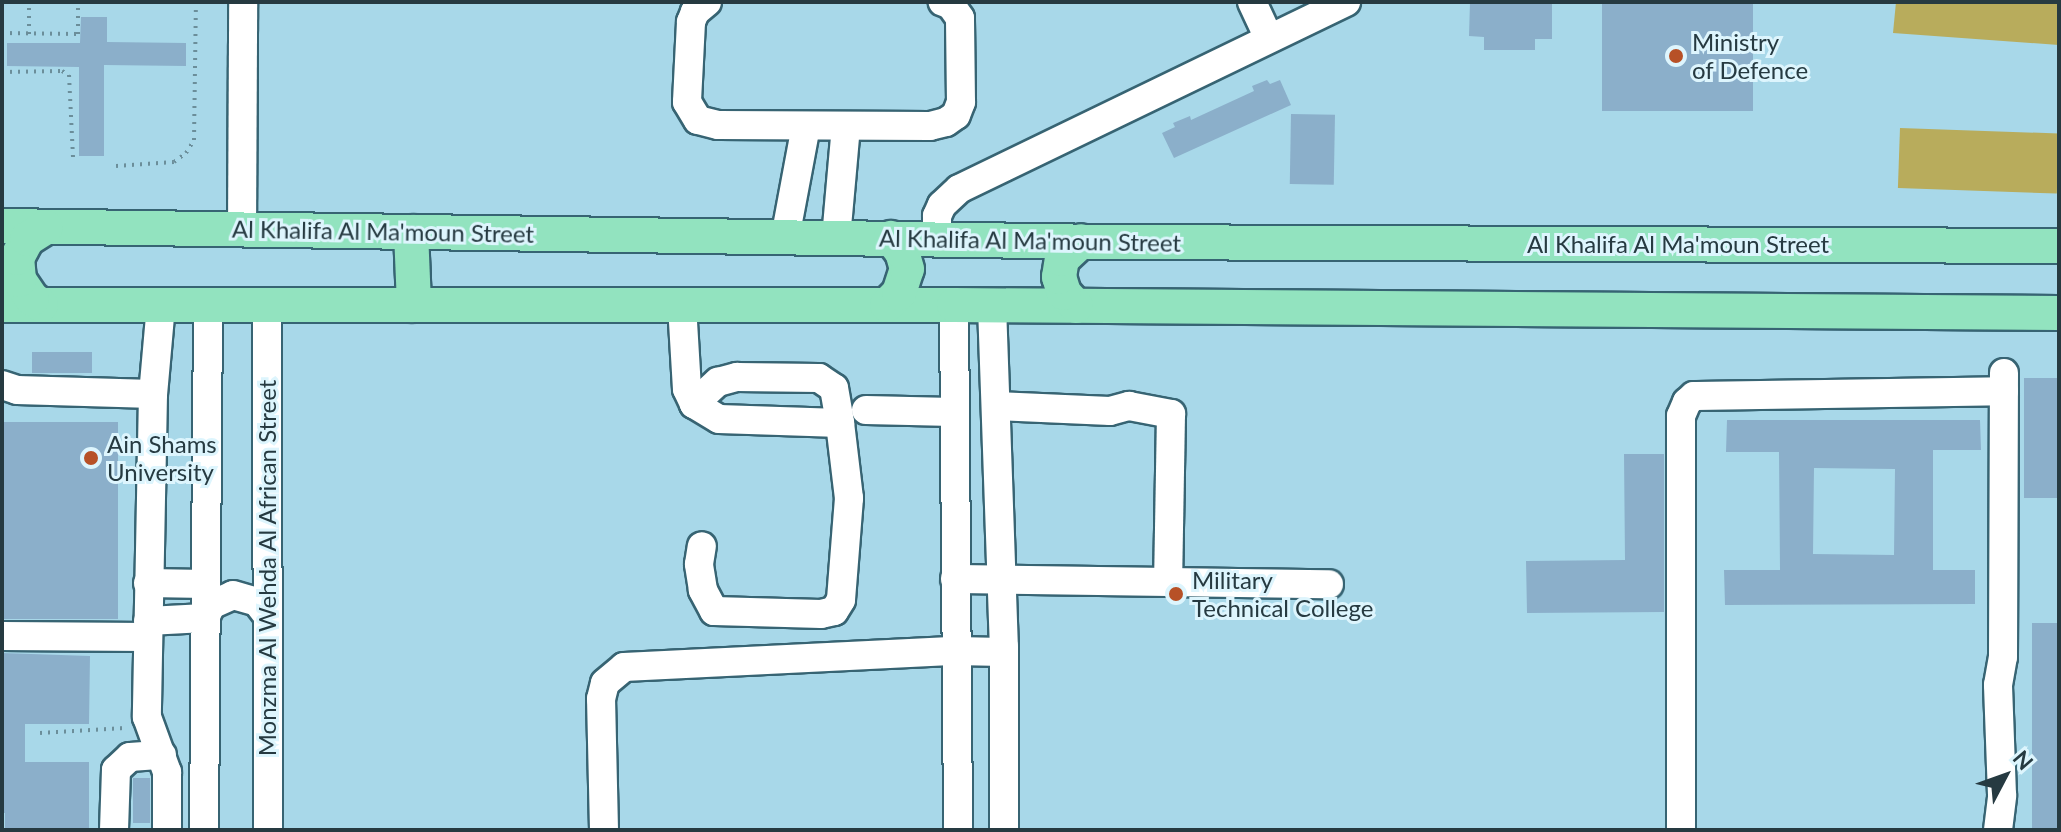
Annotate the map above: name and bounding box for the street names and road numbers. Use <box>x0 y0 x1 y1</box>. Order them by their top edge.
street label: Al Khalifa Al Ma'moun Street <box>231 214 535 248</box>
street label: Al Khalifa Al Ma'moun Street <box>878 223 1182 257</box>
street label: Al Khalifa Al Ma'moun Street <box>1526 230 1830 258</box>
street label: Monzma Al Wehda Al African Street <box>253 378 281 758</box>

